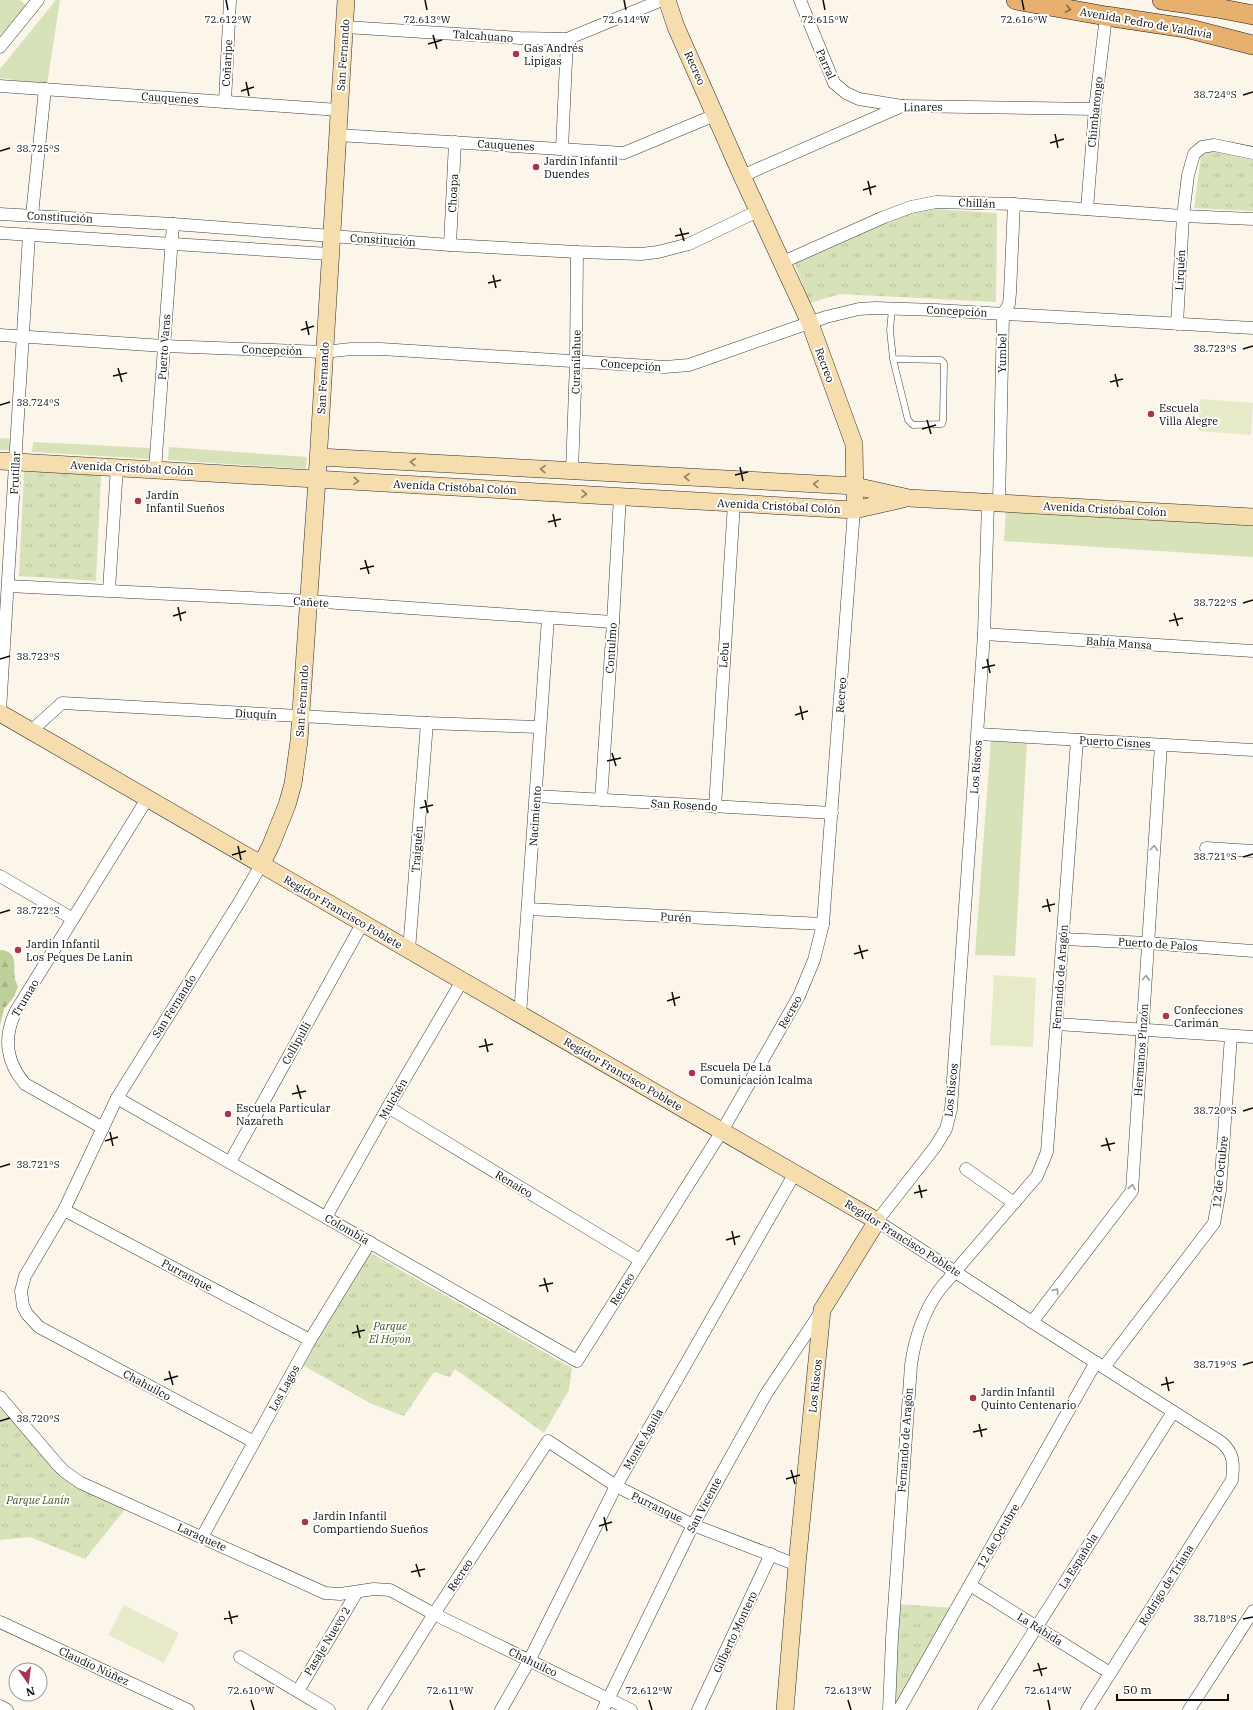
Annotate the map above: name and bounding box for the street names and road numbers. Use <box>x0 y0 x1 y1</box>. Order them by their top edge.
street label: Avenida Pedro de Valdivia <box>1079 4 1213 42</box>
street label: San Fernando <box>333 18 353 92</box>
street label: Talcahuano <box>452 27 514 45</box>
street label: Coñaripe <box>219 39 235 87</box>
street label: Parral <box>813 47 839 81</box>
street label: Recreo <box>681 49 709 87</box>
street label: Chimbarongo <box>1084 76 1106 148</box>
street label: Cauquenes <box>141 89 199 107</box>
street label: Linares <box>903 100 943 114</box>
street label: Cauquenes <box>477 137 535 153</box>
street label: Choapa <box>445 173 461 213</box>
street label: Chillán <box>958 195 996 211</box>
street label: Constitución <box>27 208 93 226</box>
street label: Constitución <box>350 231 416 249</box>
street label: Lirquén <box>1172 249 1188 291</box>
street label: Concepción <box>926 302 988 320</box>
street label: Puerto Varas <box>155 314 173 380</box>
street label: Curanilahue <box>568 330 584 394</box>
street label: Yumbel <box>995 333 1009 373</box>
street label: Concepción <box>241 342 303 358</box>
street label: San Fernando <box>314 342 332 414</box>
street label: Recreo <box>812 346 838 384</box>
street label: Concepción <box>600 356 662 374</box>
street label: Frutillar <box>7 451 23 495</box>
street label: Avenida Cristóbal Colón <box>70 458 194 478</box>
street label: Avenida Cristóbal Colón <box>393 477 517 497</box>
street label: Avenida Cristóbal Colón <box>717 496 841 516</box>
street label: Avenida Cristóbal Colón <box>1043 499 1167 519</box>
street label: Cañete <box>293 594 329 610</box>
street label: Contulmo <box>602 622 620 674</box>
street label: Bahía Mansa <box>1085 634 1153 652</box>
street label: Lebu <box>716 641 732 668</box>
street label: San Fernando <box>292 664 312 738</box>
street label: Recreo <box>833 677 849 713</box>
street label: Diuquín <box>235 706 277 722</box>
street label: Puerto Cisnes <box>1079 733 1151 751</box>
street label: Los Riscos <box>967 740 985 794</box>
street label: Nacimiento <box>526 785 544 847</box>
street label: San Rosendo <box>650 796 718 814</box>
street label: Traiguén <box>408 825 426 873</box>
street label: Regidor Francisco Poblete <box>281 872 405 952</box>
street label: Purén <box>660 909 692 925</box>
street label: Fernando de Aragón <box>1049 924 1071 1030</box>
street label: Puerto de Palos <box>1118 934 1198 954</box>
street label: San Fernando <box>149 972 199 1040</box>
street label: Trumao <box>8 977 42 1019</box>
street label: Recreo <box>775 993 805 1031</box>
street label: Hermanos Pinzón <box>1131 1003 1151 1097</box>
street label: Collipulli <box>279 1019 314 1067</box>
street label: Regidor Francisco Poblete <box>561 1034 685 1114</box>
street label: Los Riscos <box>941 1062 961 1118</box>
street label: Mulchén <box>376 1076 410 1122</box>
street label: 12 de Octubre <box>1209 1135 1231 1209</box>
street label: Renaico <box>493 1167 535 1201</box>
street label: Regidor Francisco Poblete <box>842 1196 964 1280</box>
street label: Colombia <box>322 1211 372 1247</box>
street label: Purranque <box>159 1256 215 1294</box>
street label: Recreo <box>607 1270 637 1308</box>
street label: Los Riscos <box>805 1358 825 1414</box>
street label: Los Lagos <box>266 1362 302 1414</box>
street label: Chahuilco <box>121 1367 173 1403</box>
street label: Fernando de Aragón <box>894 1387 916 1493</box>
street label: Monte Águila <box>620 1406 666 1472</box>
street label: San Vicente <box>684 1475 725 1535</box>
street label: Purranque <box>629 1488 685 1526</box>
street label: 12 de Octubre <box>974 1501 1022 1571</box>
street label: Laraquete <box>175 1520 229 1554</box>
street label: La Española <box>1055 1531 1101 1591</box>
street label: Rodrigo de Triana <box>1135 1542 1197 1628</box>
street label: Recreo <box>444 1556 476 1594</box>
street label: Gilberto Montero <box>710 1589 760 1675</box>
street label: Pasaje Nuevo 2 <box>301 1604 353 1678</box>
street label: La Rábida <box>1015 1610 1065 1648</box>
street label: Claudio Núñez <box>57 1644 132 1689</box>
street label: Chahuilco <box>506 1644 560 1680</box>

